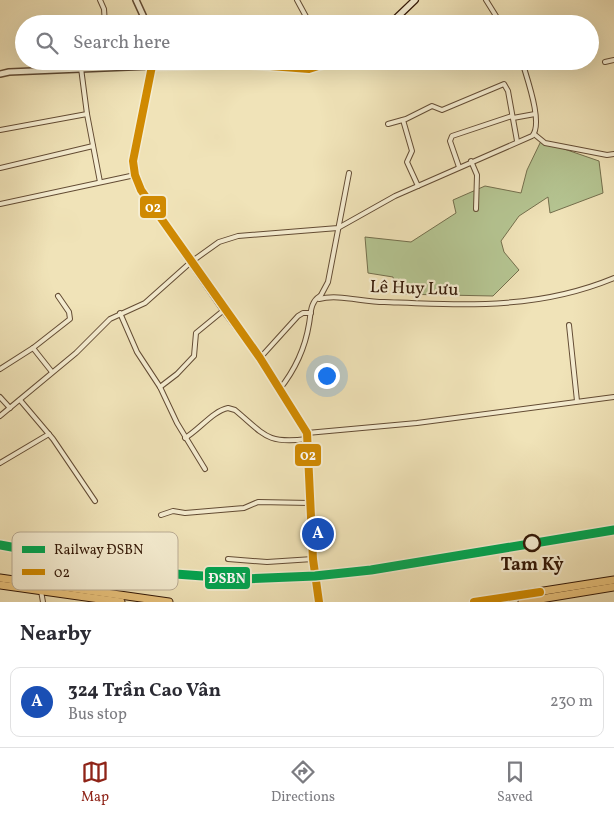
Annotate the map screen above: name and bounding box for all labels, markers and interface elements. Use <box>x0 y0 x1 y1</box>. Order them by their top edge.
search box <box>15 15 599 70</box>
icon: search <box>33 29 61 57</box>
text: Search here <box>73 30 170 56</box>
line badge: 02 <box>139 195 167 219</box>
text: 02 <box>145 199 161 218</box>
street label: Lê Huy Lưu <box>369 275 459 303</box>
your location <box>314 363 340 389</box>
line badge: 02 <box>294 443 322 467</box>
text: 02 <box>300 447 316 466</box>
pin: A <box>302 515 334 553</box>
legend <box>12 532 178 590</box>
marker: Tam Kỳ <box>523 534 541 552</box>
text: Railway ĐSBN <box>54 541 143 560</box>
place label: Tam Kỳ <box>500 553 564 578</box>
text: 02 <box>54 564 70 583</box>
line badge: ĐSBN <box>204 566 251 590</box>
text: ĐSBN <box>208 570 246 589</box>
text: Nearby <box>20 620 91 649</box>
text: 324 Trần Cao Vân <box>68 678 221 704</box>
text: A <box>31 691 43 713</box>
text: 230 m <box>550 691 593 713</box>
text: Bus stop <box>68 704 127 726</box>
tab: Map <box>81 758 109 807</box>
tab: Directions <box>271 758 335 807</box>
tab: Saved <box>497 758 533 807</box>

